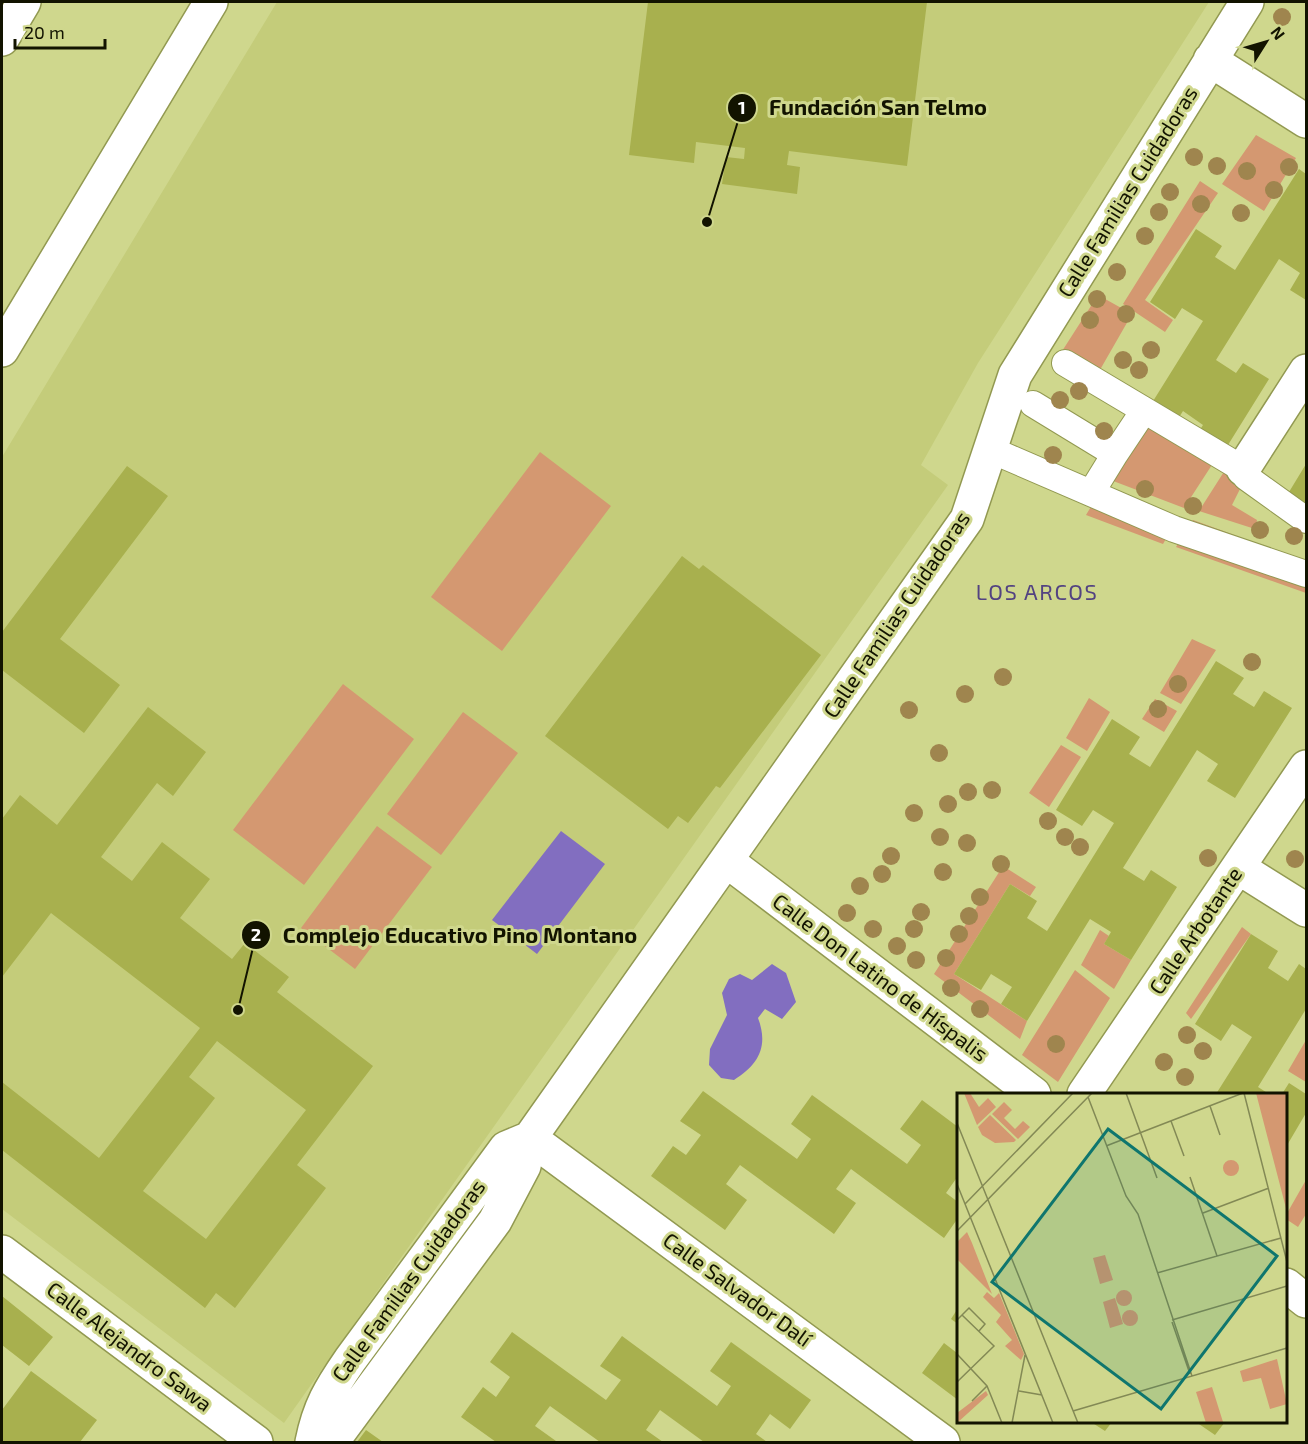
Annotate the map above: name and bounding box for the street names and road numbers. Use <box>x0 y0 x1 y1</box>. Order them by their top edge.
street label: Calle Familias Cuidadoras <box>1052 81 1202 301</box>
street label: Calle Familias Cuidadoras <box>817 506 974 722</box>
street label: Calle Arbotante <box>1143 862 1246 998</box>
street label: Calle Don Latino de Híspalis <box>768 888 993 1066</box>
street label: Calle Familias Cuidadoras <box>326 1174 489 1386</box>
street label: Calle Salvador Dalí <box>659 1227 818 1351</box>
street label: Calle Alejandro Sawa <box>42 1276 217 1417</box>

